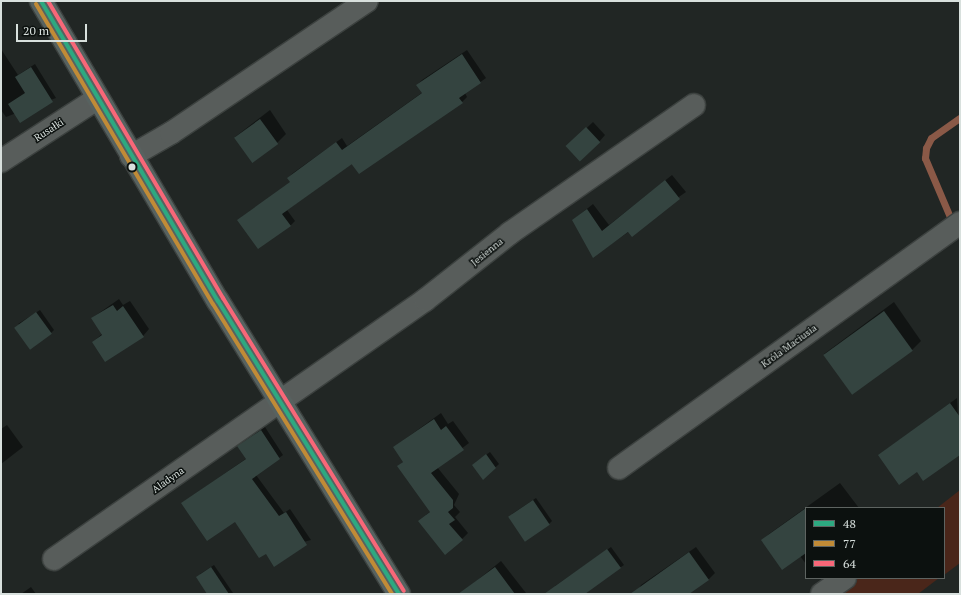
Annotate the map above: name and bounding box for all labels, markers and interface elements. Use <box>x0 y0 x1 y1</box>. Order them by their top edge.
scale bar <box>18 16 89 42</box>
text: 20 m <box>23 23 49 38</box>
street label: Rusałki <box>32 116 66 144</box>
unlabelled marker <box>127 162 137 172</box>
street label: Jesienna <box>469 235 505 269</box>
street label: Króla Maciusia <box>759 322 819 370</box>
street label: Aladyna <box>150 465 186 495</box>
legend <box>805 507 945 579</box>
text: 48 <box>843 516 856 531</box>
text: 77 <box>843 536 856 551</box>
text: 64 <box>843 556 856 571</box>

